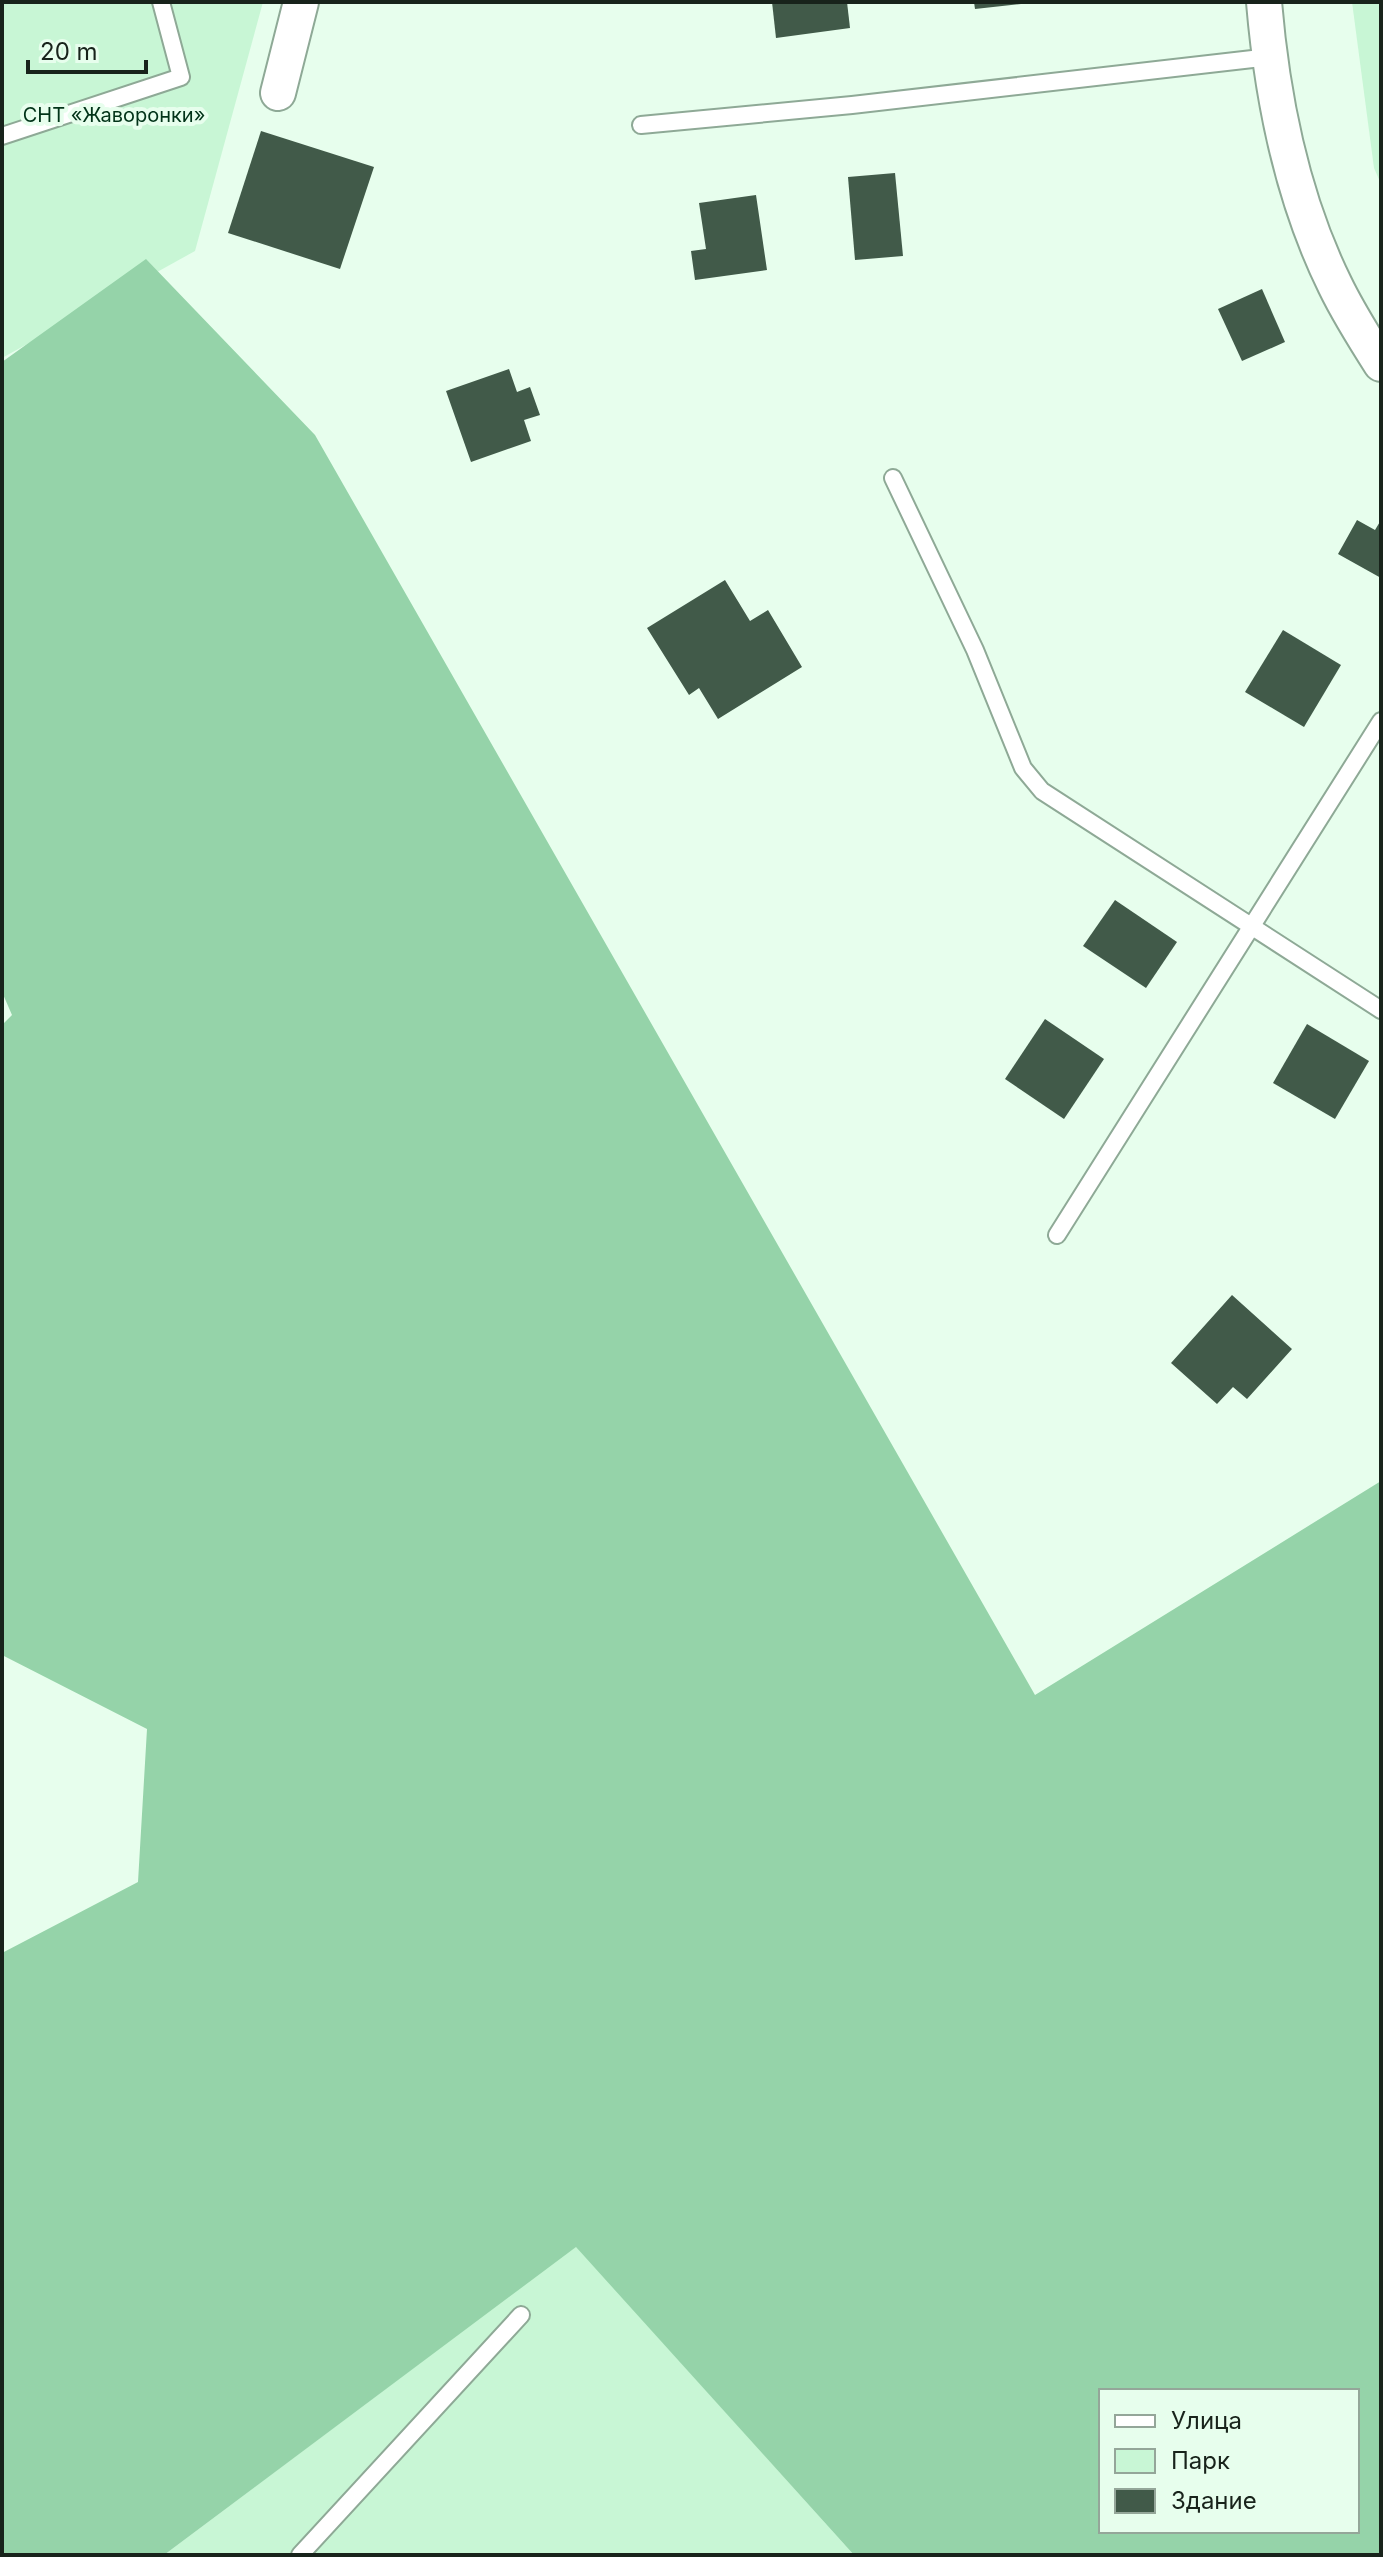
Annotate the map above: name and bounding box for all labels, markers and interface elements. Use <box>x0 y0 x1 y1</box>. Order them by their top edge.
scale bar <box>28 24 146 74</box>
text: 20 m <box>40 37 98 66</box>
park label: СНТ «Жаворонки» <box>23 103 205 127</box>
legend <box>1099 2389 1359 2533</box>
text: Улица <box>1171 2406 1242 2435</box>
text: Парк <box>1171 2446 1230 2475</box>
text: Здание <box>1171 2486 1257 2515</box>

